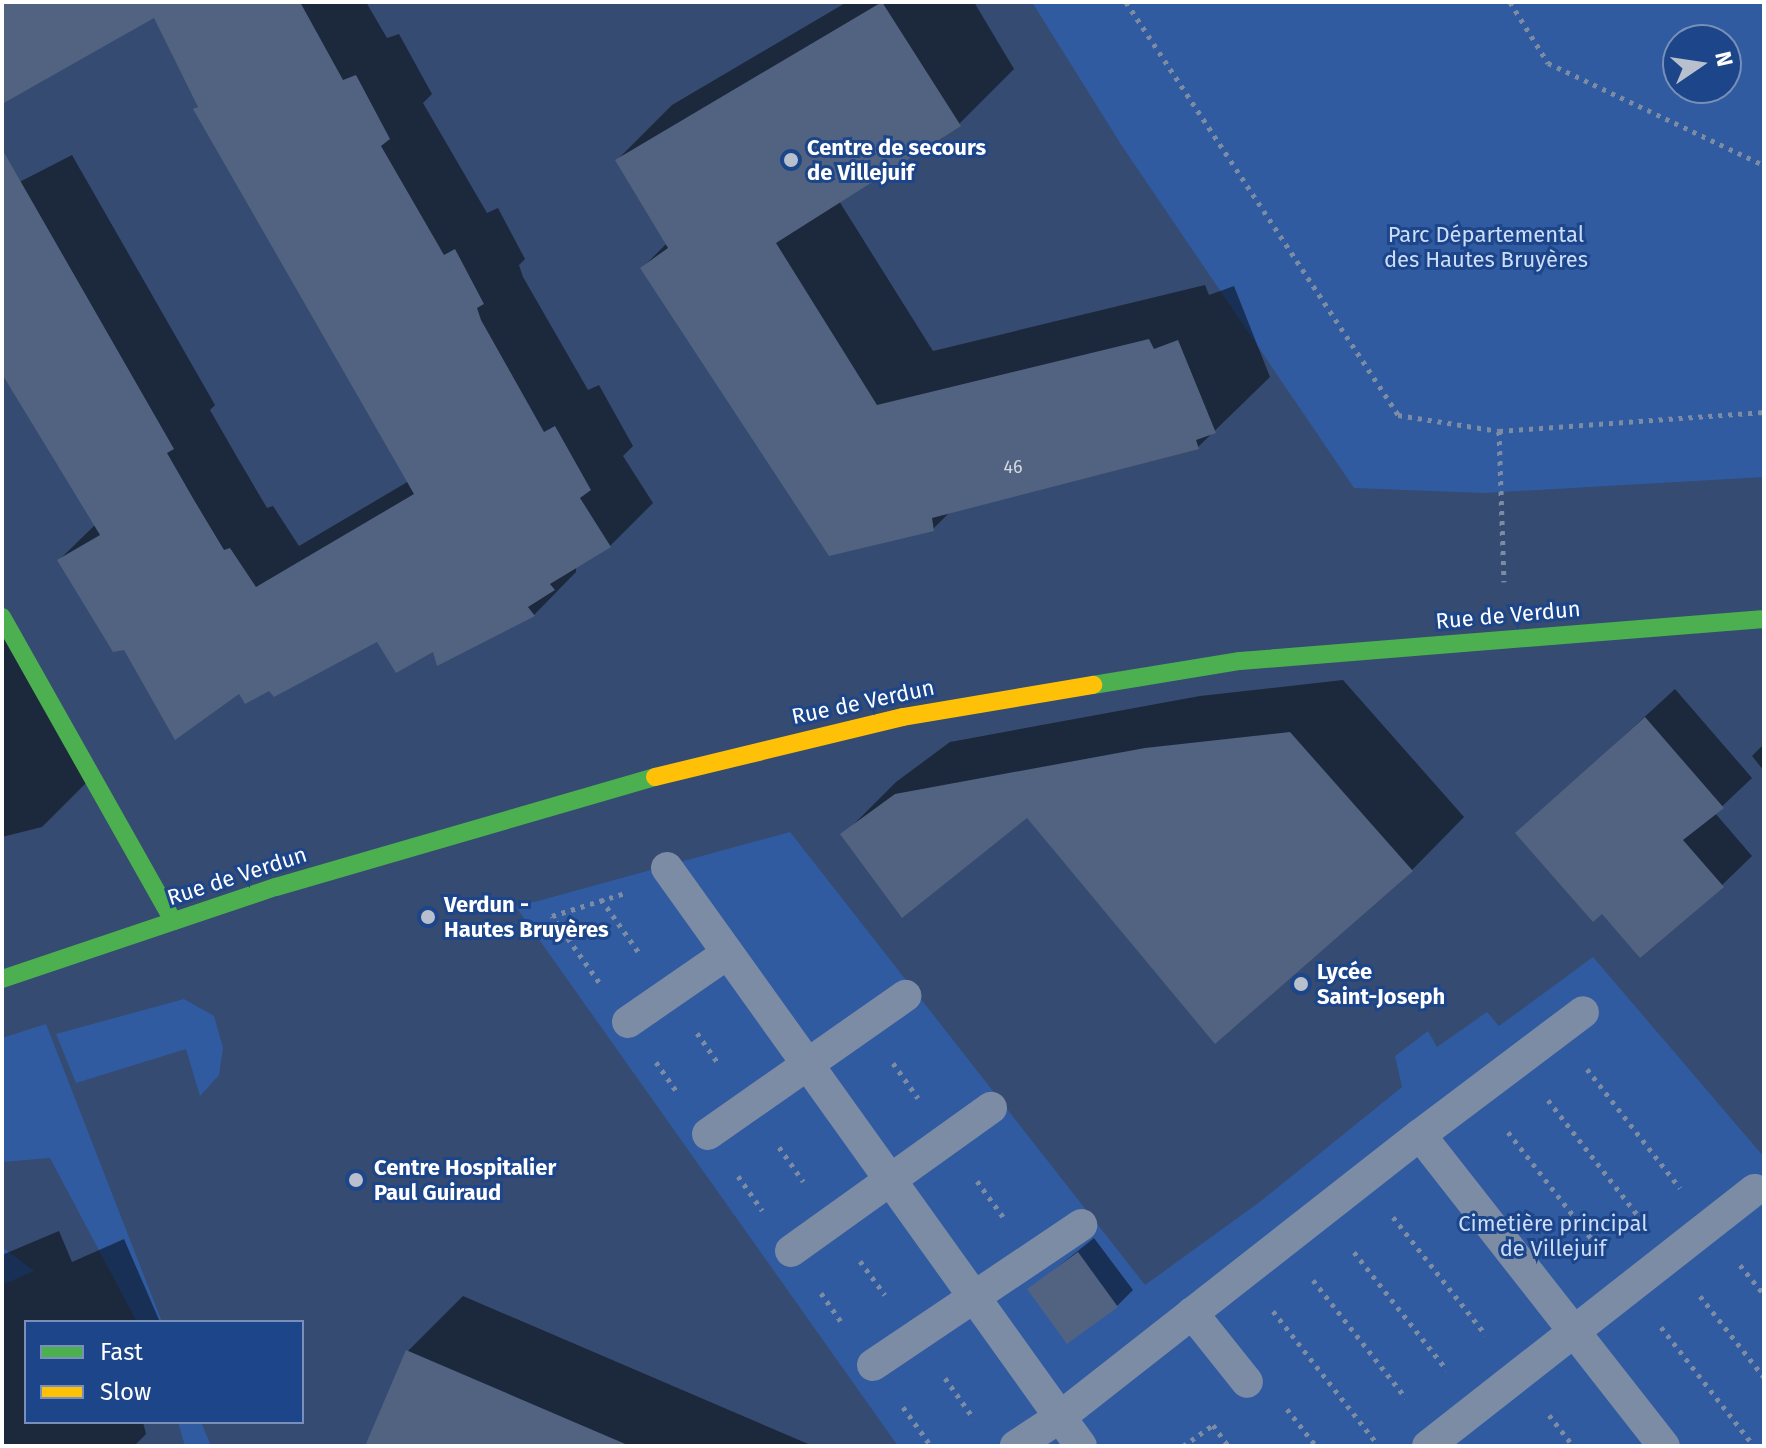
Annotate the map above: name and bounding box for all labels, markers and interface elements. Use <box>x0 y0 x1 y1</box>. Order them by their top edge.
north arrow <box>1662 24 1742 104</box>
text: N <box>1709 49 1739 69</box>
place label: Centre de secours de Villejuif <box>807 134 986 186</box>
marker: Centre de secours de Villejuif <box>782 151 800 169</box>
park label: Parc Départemental des Hautes Bruyères <box>1384 221 1588 272</box>
house number: 46 <box>1003 456 1023 478</box>
street label: Rue de Verdun <box>1434 596 1582 634</box>
street label: Rue de Verdun <box>789 674 937 730</box>
street label: Rue de Verdun <box>164 841 310 911</box>
place label: Verdun - Hautes Bruyères <box>444 891 609 942</box>
marker: Verdun - Hautes Bruyères <box>419 908 437 926</box>
place label: Lycée Saint-Joseph <box>1317 958 1445 1010</box>
marker: Lycée Saint-Joseph <box>1292 975 1310 993</box>
place label: Centre Hospitalier Paul Guiraud <box>374 1154 556 1206</box>
marker: Centre Hospitalier Paul Guiraud <box>345 1169 367 1191</box>
park label: Cimetière principal de Villejuif <box>1458 1210 1648 1262</box>
legend <box>24 1320 304 1424</box>
text: Fast <box>100 1338 143 1366</box>
text: Slow <box>100 1378 151 1406</box>

